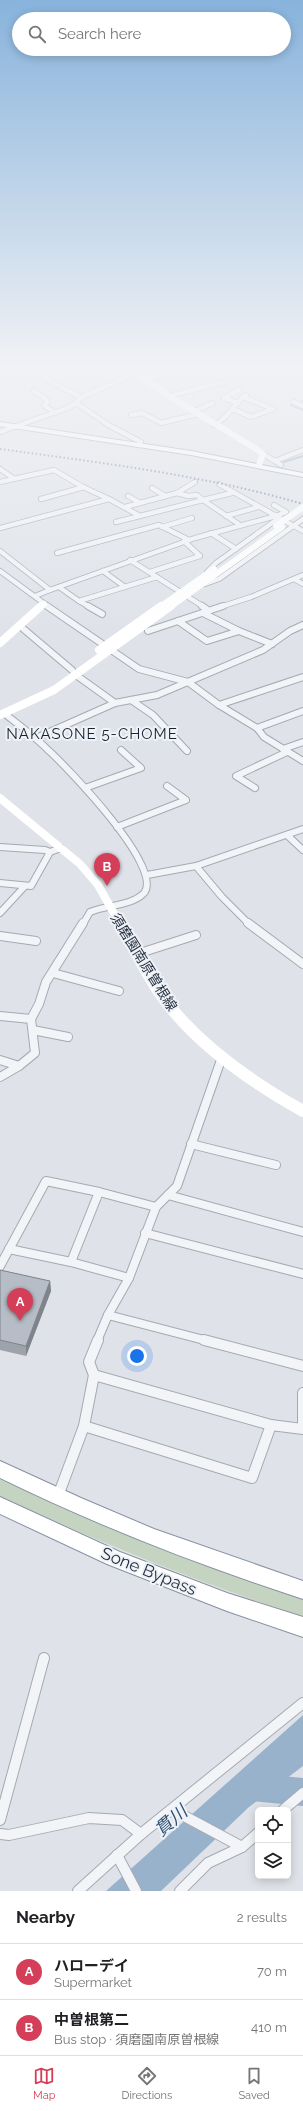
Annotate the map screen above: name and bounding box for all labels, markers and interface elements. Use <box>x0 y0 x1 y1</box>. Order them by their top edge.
search box <box>12 12 291 56</box>
icon: search <box>26 23 48 45</box>
text: Search here <box>58 25 141 43</box>
district label: NAKASONE 5-CHOME <box>6 725 178 743</box>
pin: B <box>94 853 120 886</box>
street label: 須磨園南原曽根線 <box>108 910 180 1014</box>
pin: A <box>7 1288 33 1321</box>
your location <box>127 1346 147 1366</box>
street label: Sone Bypass <box>98 1543 200 1599</box>
water label: 貫川 <box>150 1800 193 1840</box>
map controls <box>255 1807 291 1879</box>
button: locate <box>255 1807 291 1843</box>
button: layers <box>255 1843 291 1879</box>
text: Nearby <box>16 1907 75 1927</box>
text: 2 results <box>237 1910 287 1925</box>
text: ハローデイ <box>54 1957 129 1975</box>
text: A <box>25 1964 33 1979</box>
text: 70 m <box>257 1964 287 1979</box>
text: Supermarket <box>54 1975 132 1990</box>
text: 中曽根第二 <box>54 2011 129 2029</box>
text: B <box>25 2020 33 2035</box>
text: 410 m <box>251 2020 287 2035</box>
text: Bus stop · 須磨園南原曽根線 <box>54 2032 219 2047</box>
tab: Map <box>33 2065 55 2102</box>
tab: Directions <box>122 2065 172 2102</box>
tab: Saved <box>238 2065 270 2102</box>

